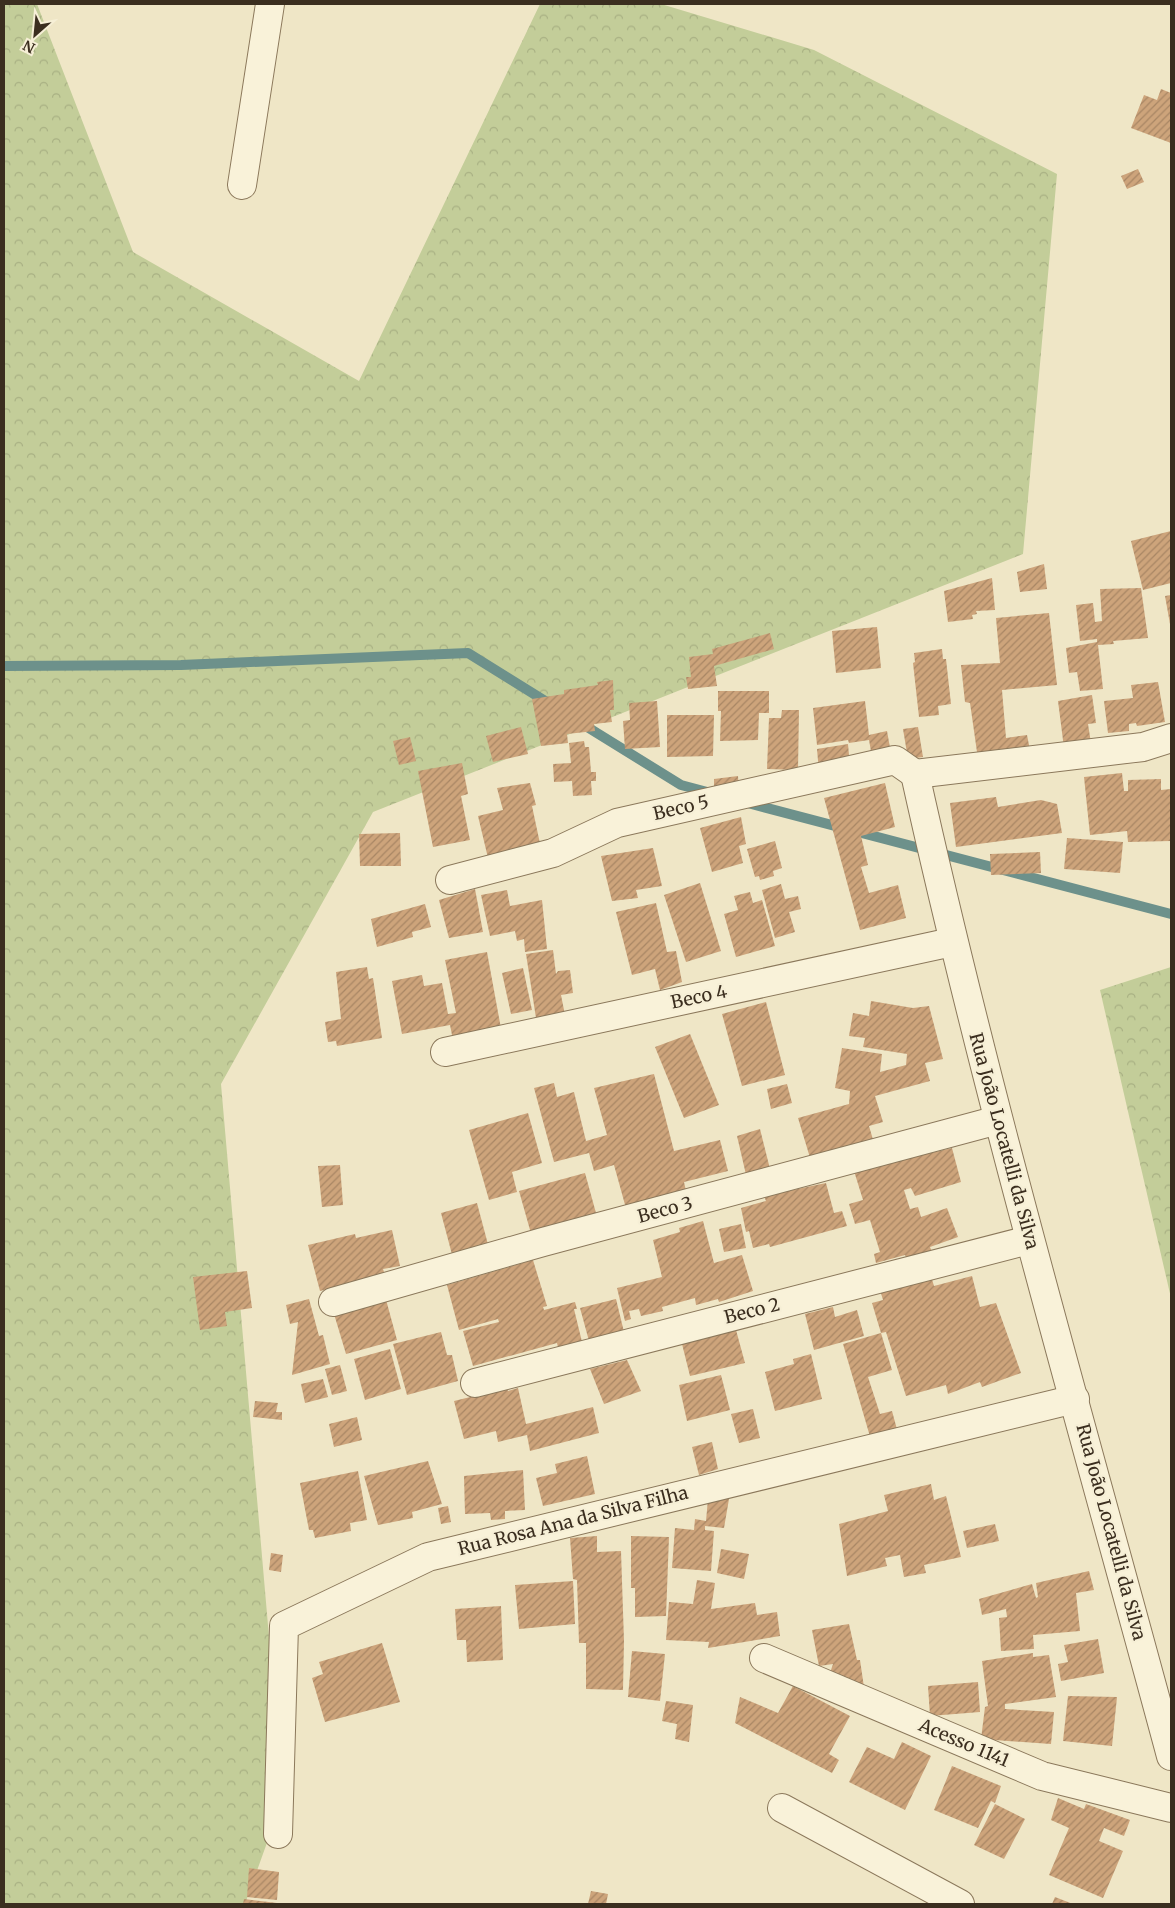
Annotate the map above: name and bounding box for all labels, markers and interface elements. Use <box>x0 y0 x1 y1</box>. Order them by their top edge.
north arrow <box>10 10 60 60</box>
text: N <box>20 36 38 57</box>
street label: Beco 5 <box>651 790 711 825</box>
street label: Beco 4 <box>669 979 729 1014</box>
street label: Rua João Locatelli da Silva <box>964 1030 1045 1252</box>
street label: Beco 3 <box>635 1191 695 1228</box>
street label: Beco 2 <box>722 1293 782 1329</box>
street label: Rua João Locatelli da Silva <box>1071 1421 1152 1643</box>
street label: Rua Rosa Ana da Silva Filha <box>455 1481 691 1560</box>
street label: Acesso 1141 <box>915 1713 1013 1772</box>

